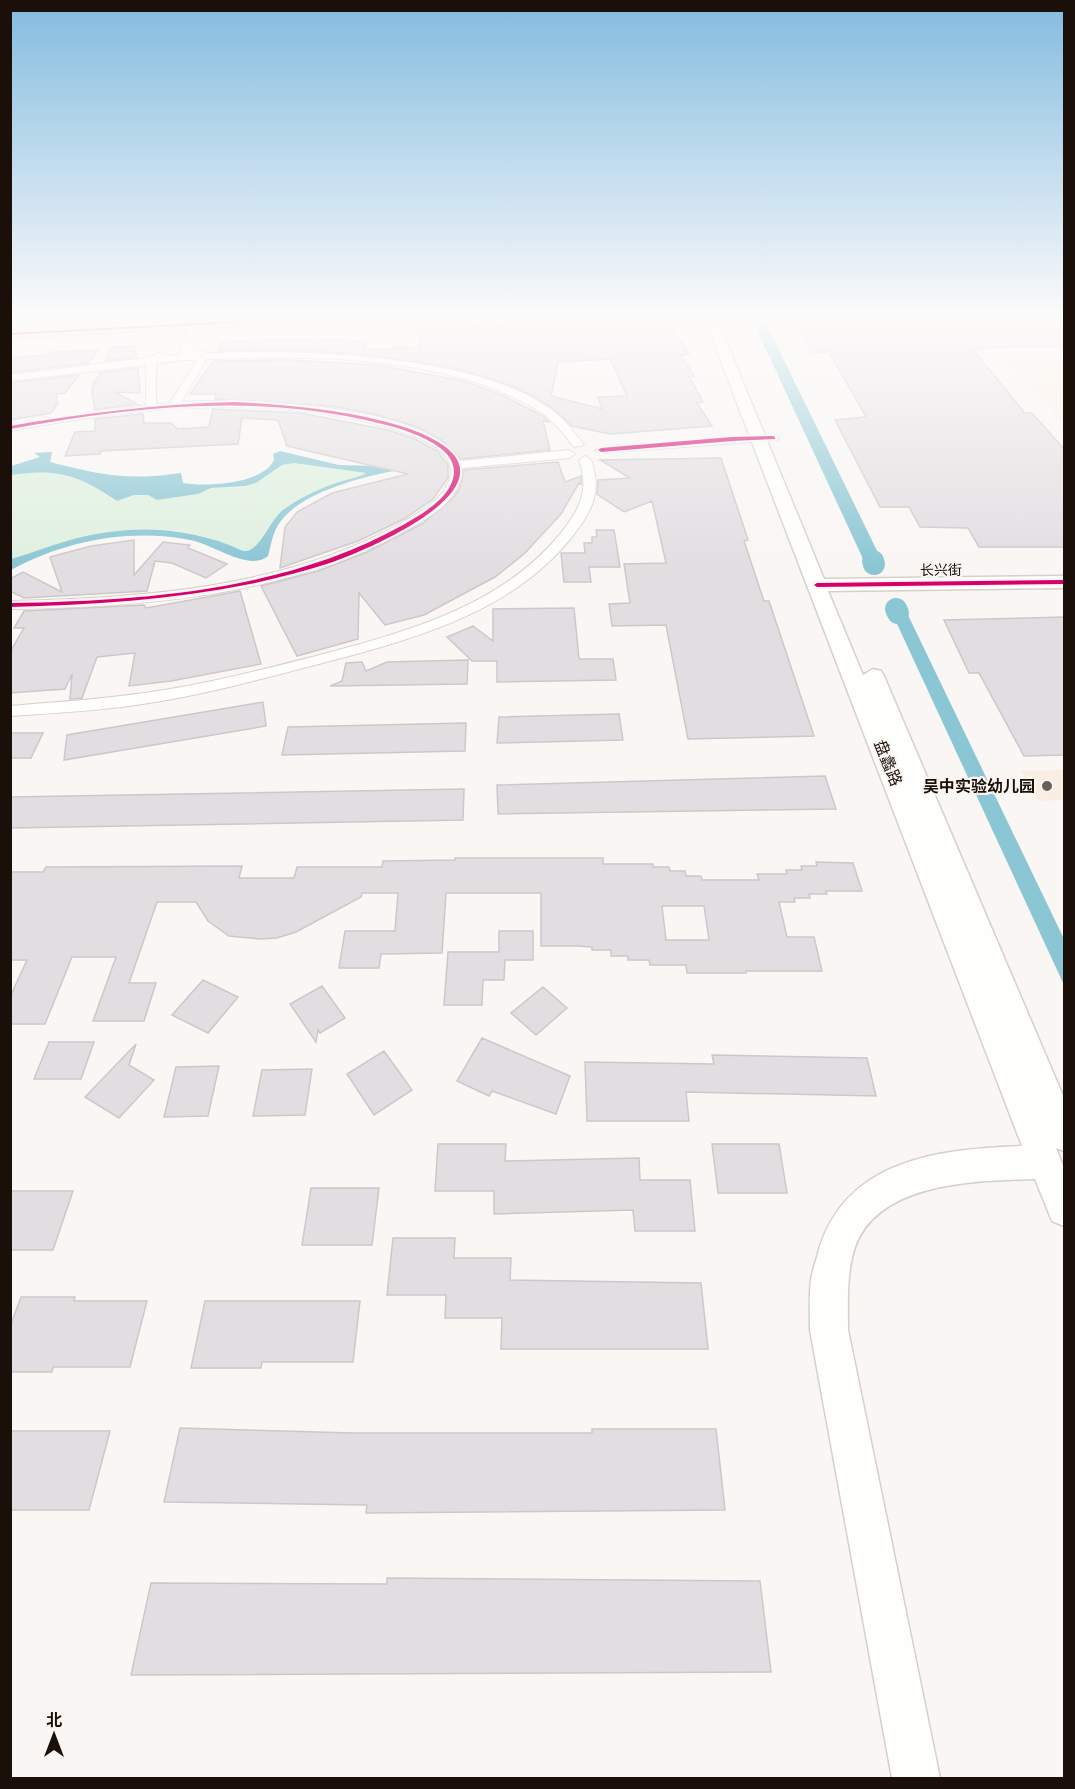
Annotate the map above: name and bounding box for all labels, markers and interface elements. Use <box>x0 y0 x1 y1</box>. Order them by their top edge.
street label: 长兴街 <box>920 561 962 579</box>
street label: 盘蠡路 <box>869 737 907 789</box>
place label: 吴中实验幼儿园 <box>923 776 1035 797</box>
marker: 吴中实验幼儿园 <box>1040 779 1054 793</box>
north arrow <box>24 1705 84 1765</box>
text: 北 <box>46 1710 62 1731</box>

